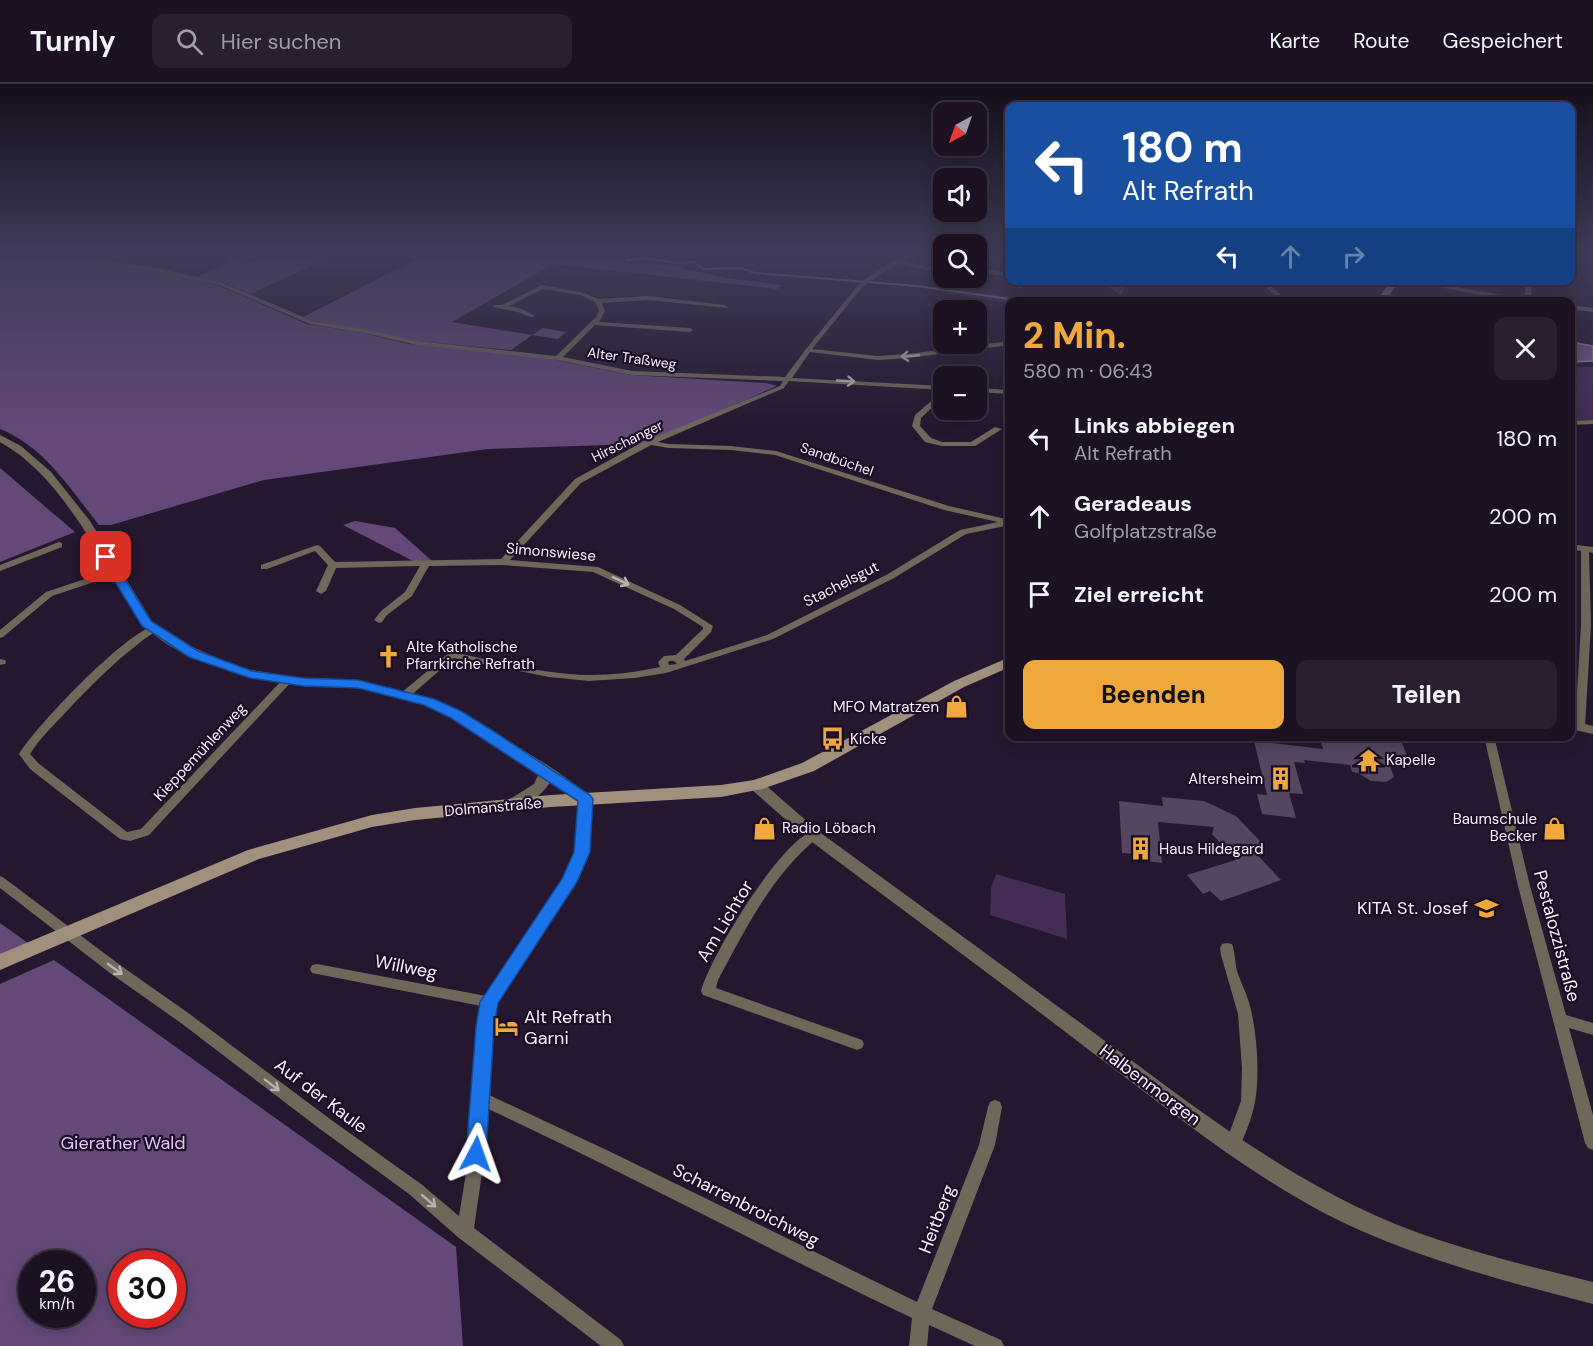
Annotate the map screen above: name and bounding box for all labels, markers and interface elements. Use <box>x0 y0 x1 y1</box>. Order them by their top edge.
search box <box>152 14 572 68</box>
text: Turnly <box>30 23 116 60</box>
icon: search <box>173 25 206 58</box>
text: Hier suchen <box>221 27 341 56</box>
text: Karte <box>1269 27 1320 55</box>
text: Route <box>1353 27 1409 55</box>
text: Gespeichert <box>1442 27 1563 55</box>
north arrow <box>933 102 987 156</box>
map controls <box>933 102 987 420</box>
text: 180 m <box>1122 120 1243 175</box>
icon: left <box>1023 126 1101 204</box>
button: sound <box>933 168 987 222</box>
text: Alt Refrath <box>1122 173 1254 208</box>
button: search <box>933 234 987 288</box>
icon: left <box>1211 240 1244 273</box>
icon: ahead <box>1274 240 1307 273</box>
icon: right <box>1337 240 1370 273</box>
button: + <box>933 300 987 354</box>
text: 2 Min. <box>1023 312 1126 359</box>
button: close <box>1494 317 1557 380</box>
street label: Alter Traßweg <box>586 343 678 373</box>
one-way arrow <box>900 351 920 362</box>
text: 580 m · 06:43 <box>1023 358 1153 384</box>
button: − <box>933 366 987 420</box>
one-way arrow <box>835 376 855 387</box>
text: Links abbiegen <box>1074 411 1235 440</box>
street label: Hirschanger <box>588 416 666 466</box>
icon: left <box>1023 422 1056 455</box>
text: 180 m <box>1496 424 1557 453</box>
street label: Sandbüchel <box>798 438 876 480</box>
text: Alt Refrath <box>1074 440 1172 466</box>
text: Geradeaus <box>1074 489 1192 518</box>
icon: ahead <box>1023 500 1056 533</box>
text: 200 m <box>1489 502 1557 531</box>
text: Golfplatzstraße <box>1074 518 1217 544</box>
pin <box>80 531 131 582</box>
street label: Simonswiese <box>505 538 597 566</box>
icon: arrive <box>89 540 122 573</box>
street label: Stachelsgut <box>800 556 882 612</box>
one-way arrow <box>612 576 630 588</box>
icon: arrive <box>1023 578 1056 611</box>
text: Ziel erreicht <box>1074 580 1204 609</box>
text: 200 m <box>1489 580 1557 609</box>
place label: Alte Katholische Pfarrkirche Refrath <box>406 637 535 674</box>
church icon: Alte Katholische Pfarrkirche Refrath <box>375 643 401 669</box>
button: Beenden <box>1023 660 1284 729</box>
button: Teilen <box>1296 660 1557 729</box>
shop icon: MFO Matratzen <box>944 694 970 720</box>
place label: MFO Matratzen <box>833 697 939 717</box>
street label: Kieppemühlenweg <box>149 699 251 805</box>
bus stop icon: Kicke <box>819 726 845 752</box>
place label: Kicke <box>850 729 886 749</box>
temple icon: Kapelle <box>1355 747 1381 773</box>
place label: Kapelle <box>1386 750 1436 770</box>
building icon: Altersheim <box>1268 766 1294 792</box>
place label: Altersheim <box>1188 769 1263 789</box>
street label: Dolmanstraße <box>443 793 543 821</box>
place label: Baumschule Becker <box>1453 809 1537 846</box>
shop icon: Radio Löbach <box>751 815 777 841</box>
shop icon: Baumschule Becker <box>1542 815 1568 841</box>
place label: Radio Löbach <box>782 818 876 838</box>
building icon: Haus Hildegard <box>1128 836 1154 862</box>
place label: Haus Hildegard <box>1159 839 1264 859</box>
street label: Pestalozzistraße <box>1528 868 1586 1004</box>
street label: Am Lichtor <box>691 875 759 966</box>
school or university icon: KITA St. Josef <box>1473 895 1499 921</box>
place label: KITA St. Josef <box>1357 896 1468 920</box>
street label: Willweg <box>373 949 439 985</box>
one-way arrow <box>107 963 123 975</box>
place label: Alt Refrath Garni <box>524 1005 612 1050</box>
hotel icon: Alt Refrath Garni <box>493 1014 519 1040</box>
street label: Halbenmorgen <box>1094 1039 1206 1131</box>
street label: Auf der Kaule <box>270 1053 372 1139</box>
one-way arrow <box>264 1078 280 1091</box>
position arrow <box>444 1122 508 1186</box>
park label: Gierather Wald <box>60 1131 186 1155</box>
street label: Scharrenbroichweg <box>669 1158 823 1252</box>
street label: Heitberg <box>913 1181 961 1257</box>
one-way arrow <box>421 1194 436 1208</box>
speed limit sign: 30 <box>108 1250 186 1328</box>
text: 26 <box>39 1262 75 1301</box>
text: km/h <box>39 1294 75 1314</box>

